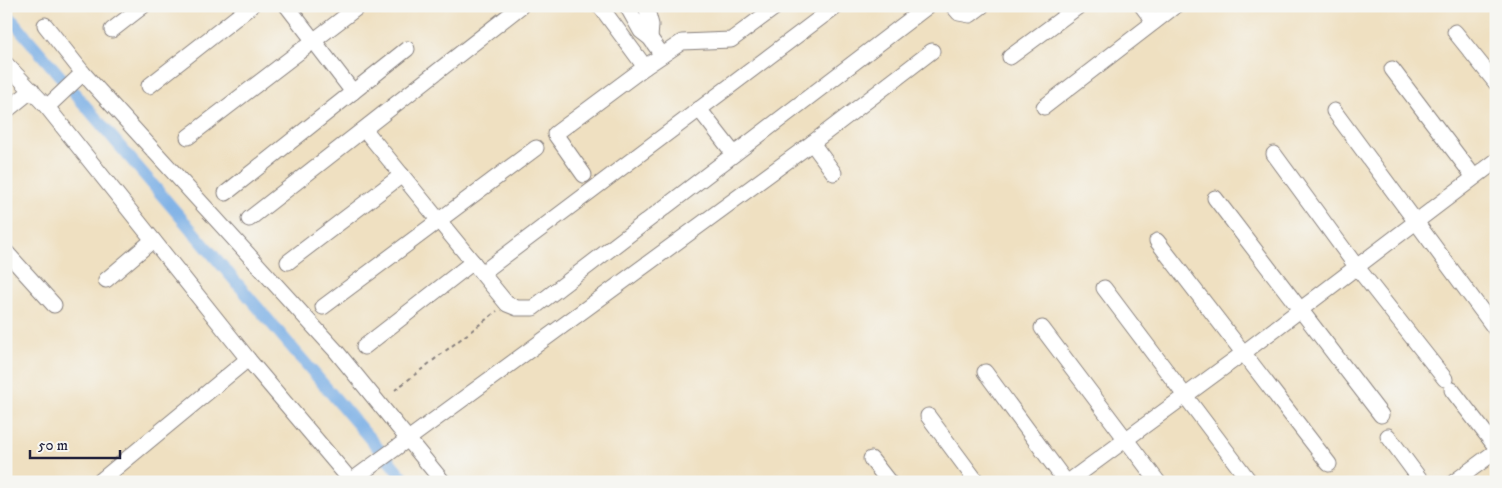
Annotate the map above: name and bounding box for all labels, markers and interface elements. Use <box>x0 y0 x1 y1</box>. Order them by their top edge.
scale bar <box>30 428 120 460</box>
text: 50 m <box>38 436 68 455</box>

